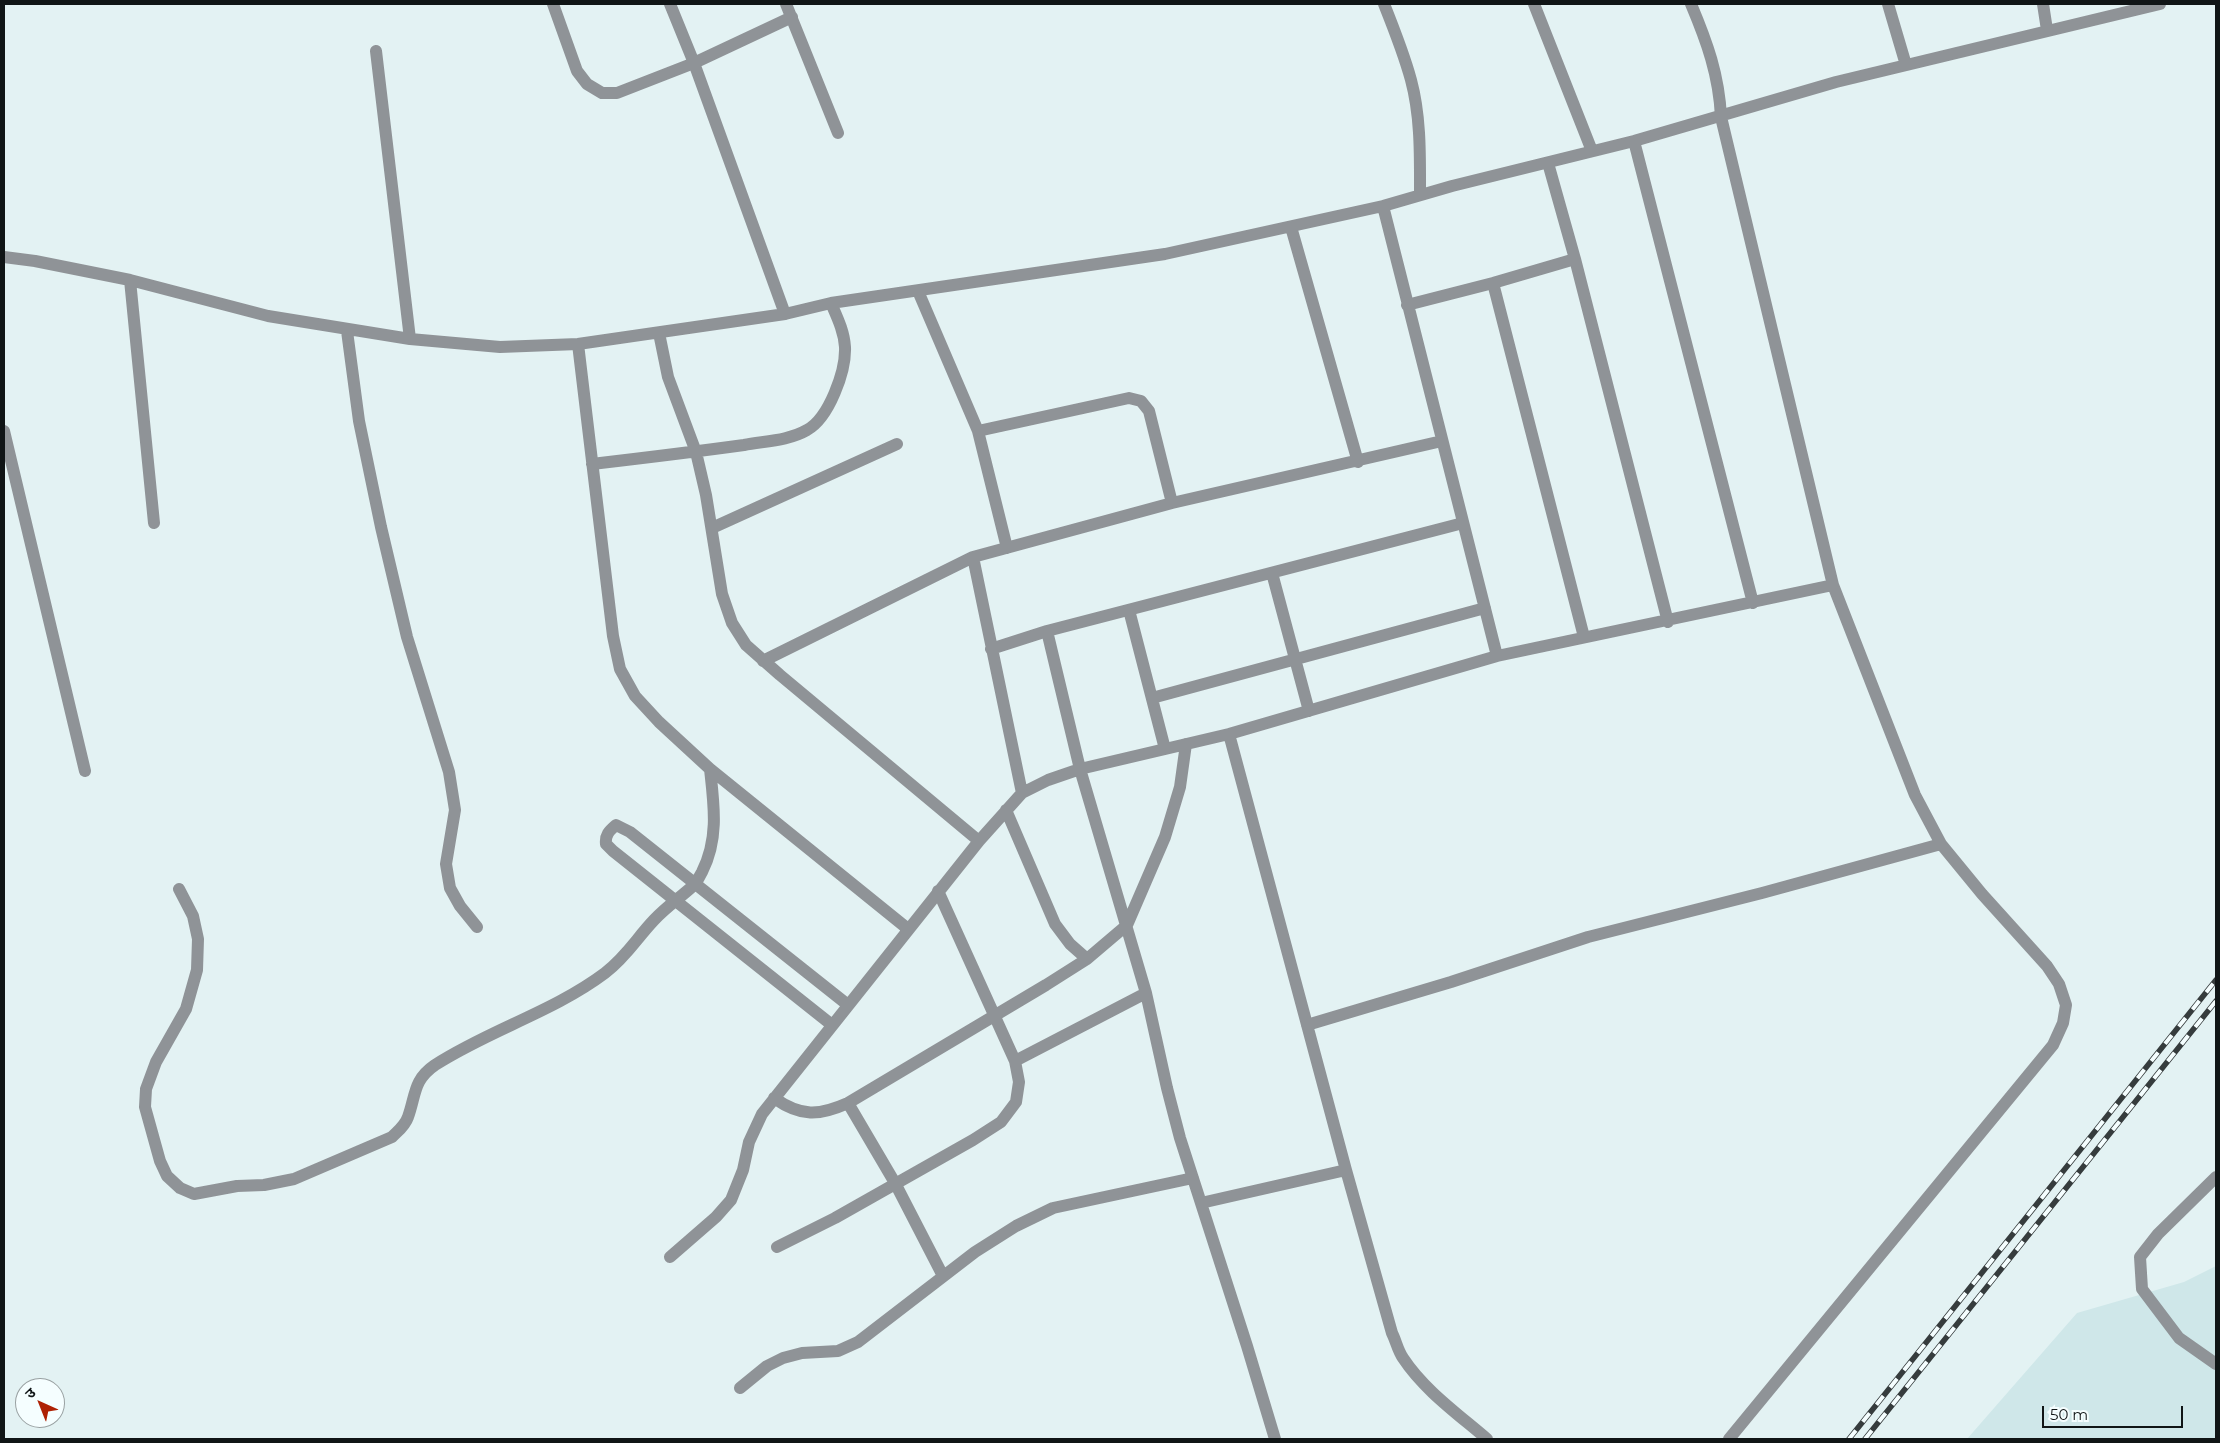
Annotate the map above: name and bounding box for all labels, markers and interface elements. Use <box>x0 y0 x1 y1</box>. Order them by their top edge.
north arrow <box>15 1378 65 1428</box>
text: उ <box>21 1384 39 1402</box>
scale bar <box>2045 1396 2186 1428</box>
text: 50 m <box>2050 1405 2088 1424</box>

